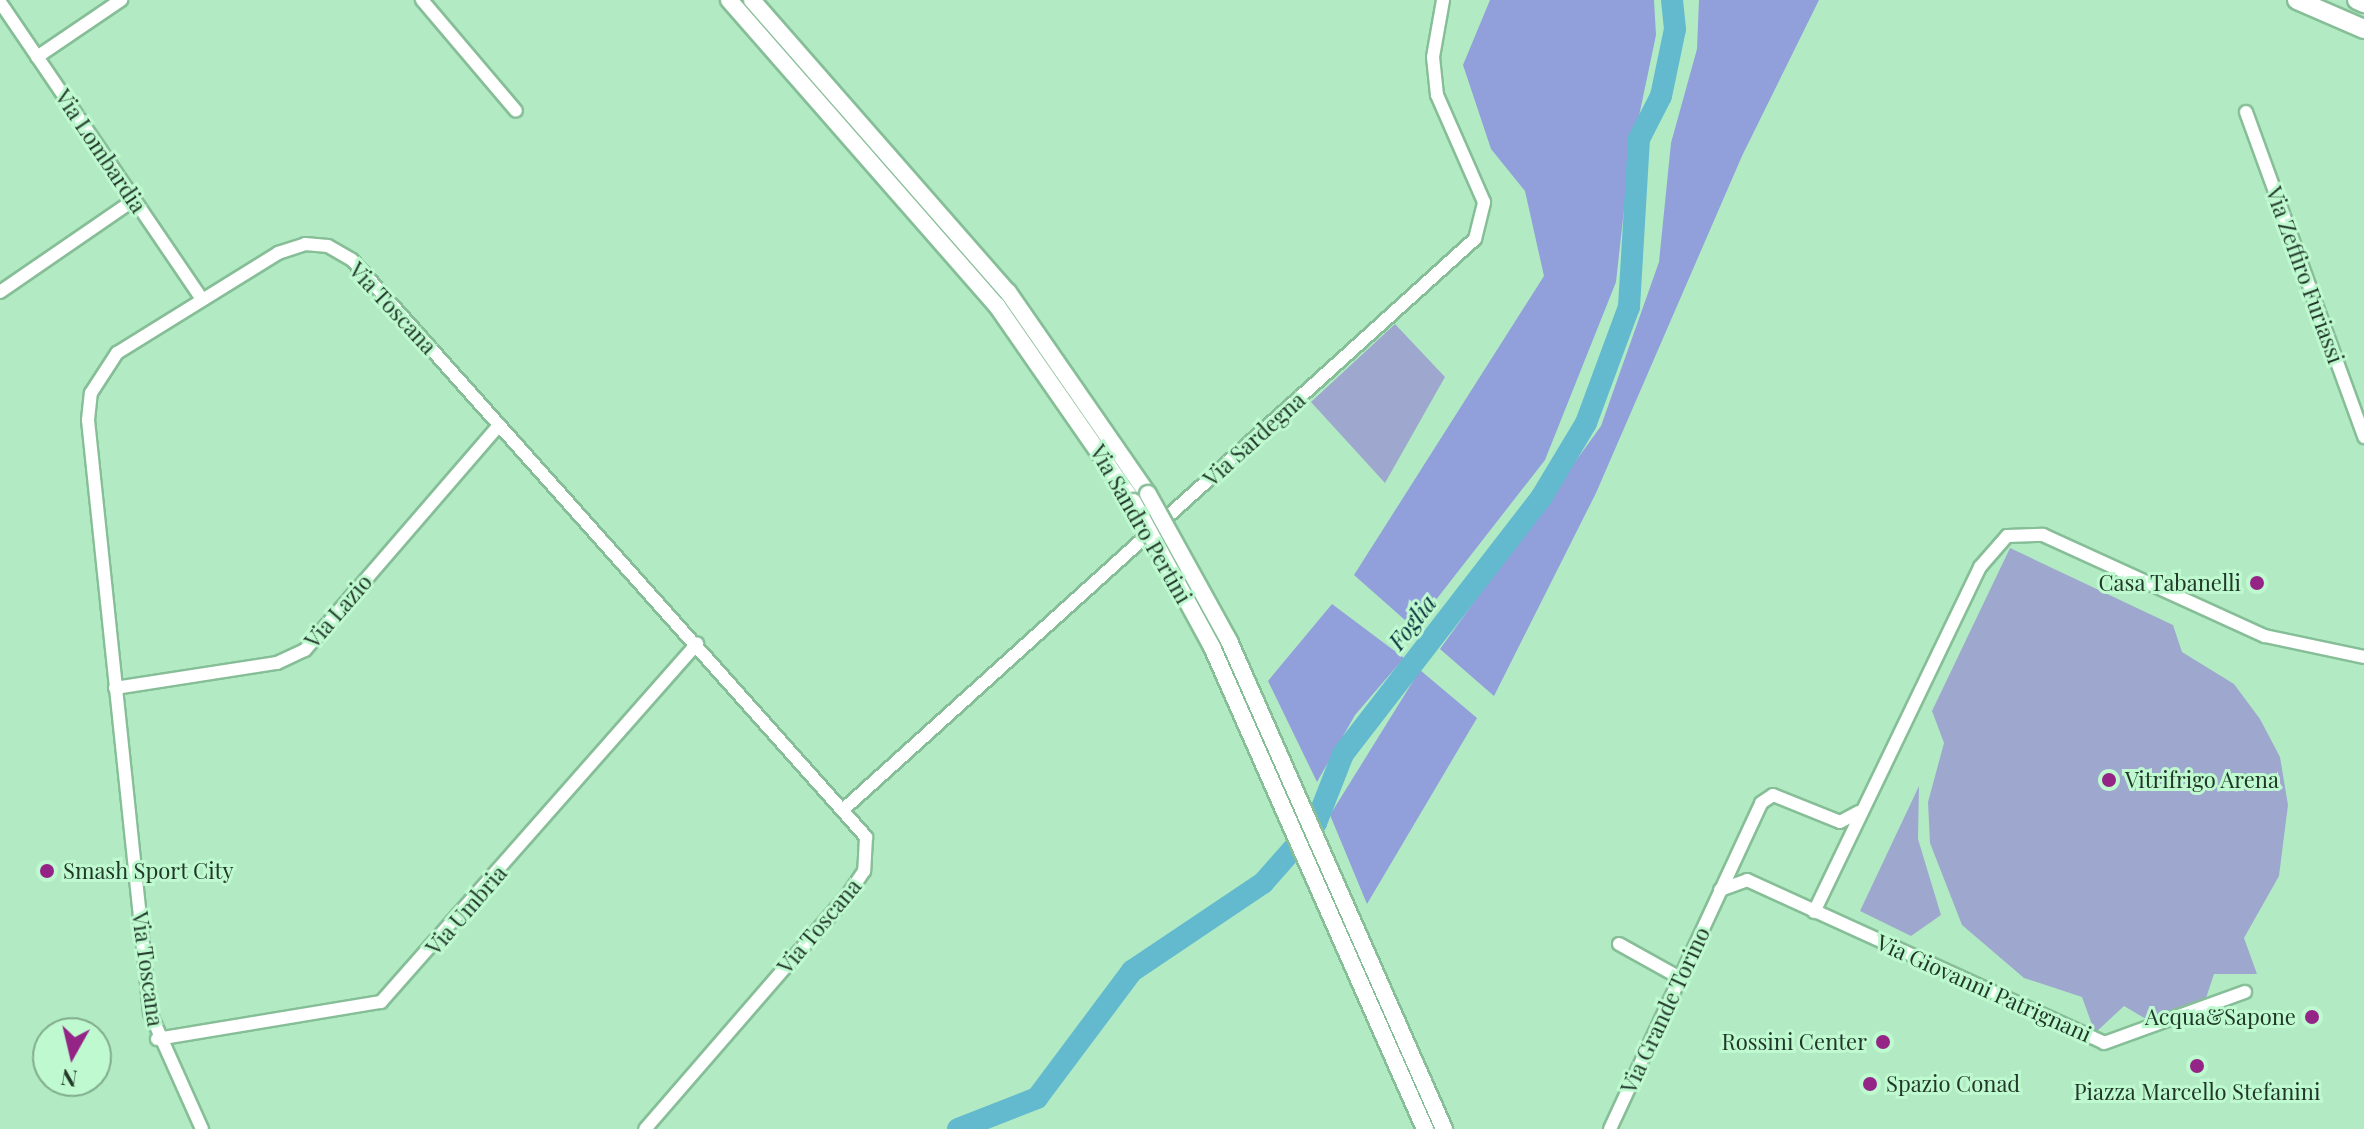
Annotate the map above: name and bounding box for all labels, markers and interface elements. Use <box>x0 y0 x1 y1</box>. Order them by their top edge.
street label: Via Lombardia <box>50 84 152 218</box>
street label: Via Zeffiro Furiassi <box>2261 183 2349 367</box>
street label: Via Toscana <box>344 256 442 360</box>
street label: Via Sardegna <box>1198 386 1310 492</box>
street label: Via Sandro Pertini <box>1085 440 1197 608</box>
street label: Via Lazio <box>299 569 377 653</box>
place label: Casa Tabanelli <box>2098 570 2241 596</box>
marker: Casa Tabanelli <box>2248 574 2266 592</box>
water label: Foglia <box>1382 589 1442 655</box>
place label: Vitrifrigo Arena <box>2125 767 2280 793</box>
marker: Vitrifrigo Arena <box>2100 771 2118 789</box>
place label: Smash Sport City <box>63 858 234 884</box>
street label: Via Umbria <box>420 860 512 960</box>
marker: Smash Sport City <box>38 862 56 880</box>
street label: Via Toscana <box>771 873 867 979</box>
street label: Via Toscana <box>127 909 169 1029</box>
street label: Via Grande Torino <box>1615 922 1715 1098</box>
street label: Via Giovanni Patrignani <box>1872 929 2096 1047</box>
place label: Acqua&Sapone <box>2145 1004 2296 1030</box>
marker: Acqua&Sapone <box>2303 1008 2321 1026</box>
north arrow <box>32 1017 112 1097</box>
place label: Rossini Center <box>1721 1029 1867 1055</box>
marker: Rossini Center <box>1874 1033 1892 1051</box>
marker: Piazza Marcello Stefanini <box>2188 1057 2206 1075</box>
text: N <box>59 1063 79 1095</box>
place label: Spazio Conad <box>1886 1071 2020 1097</box>
marker: Spazio Conad <box>1861 1075 1879 1093</box>
place label: Piazza Marcello Stefanini <box>2074 1079 2320 1105</box>

